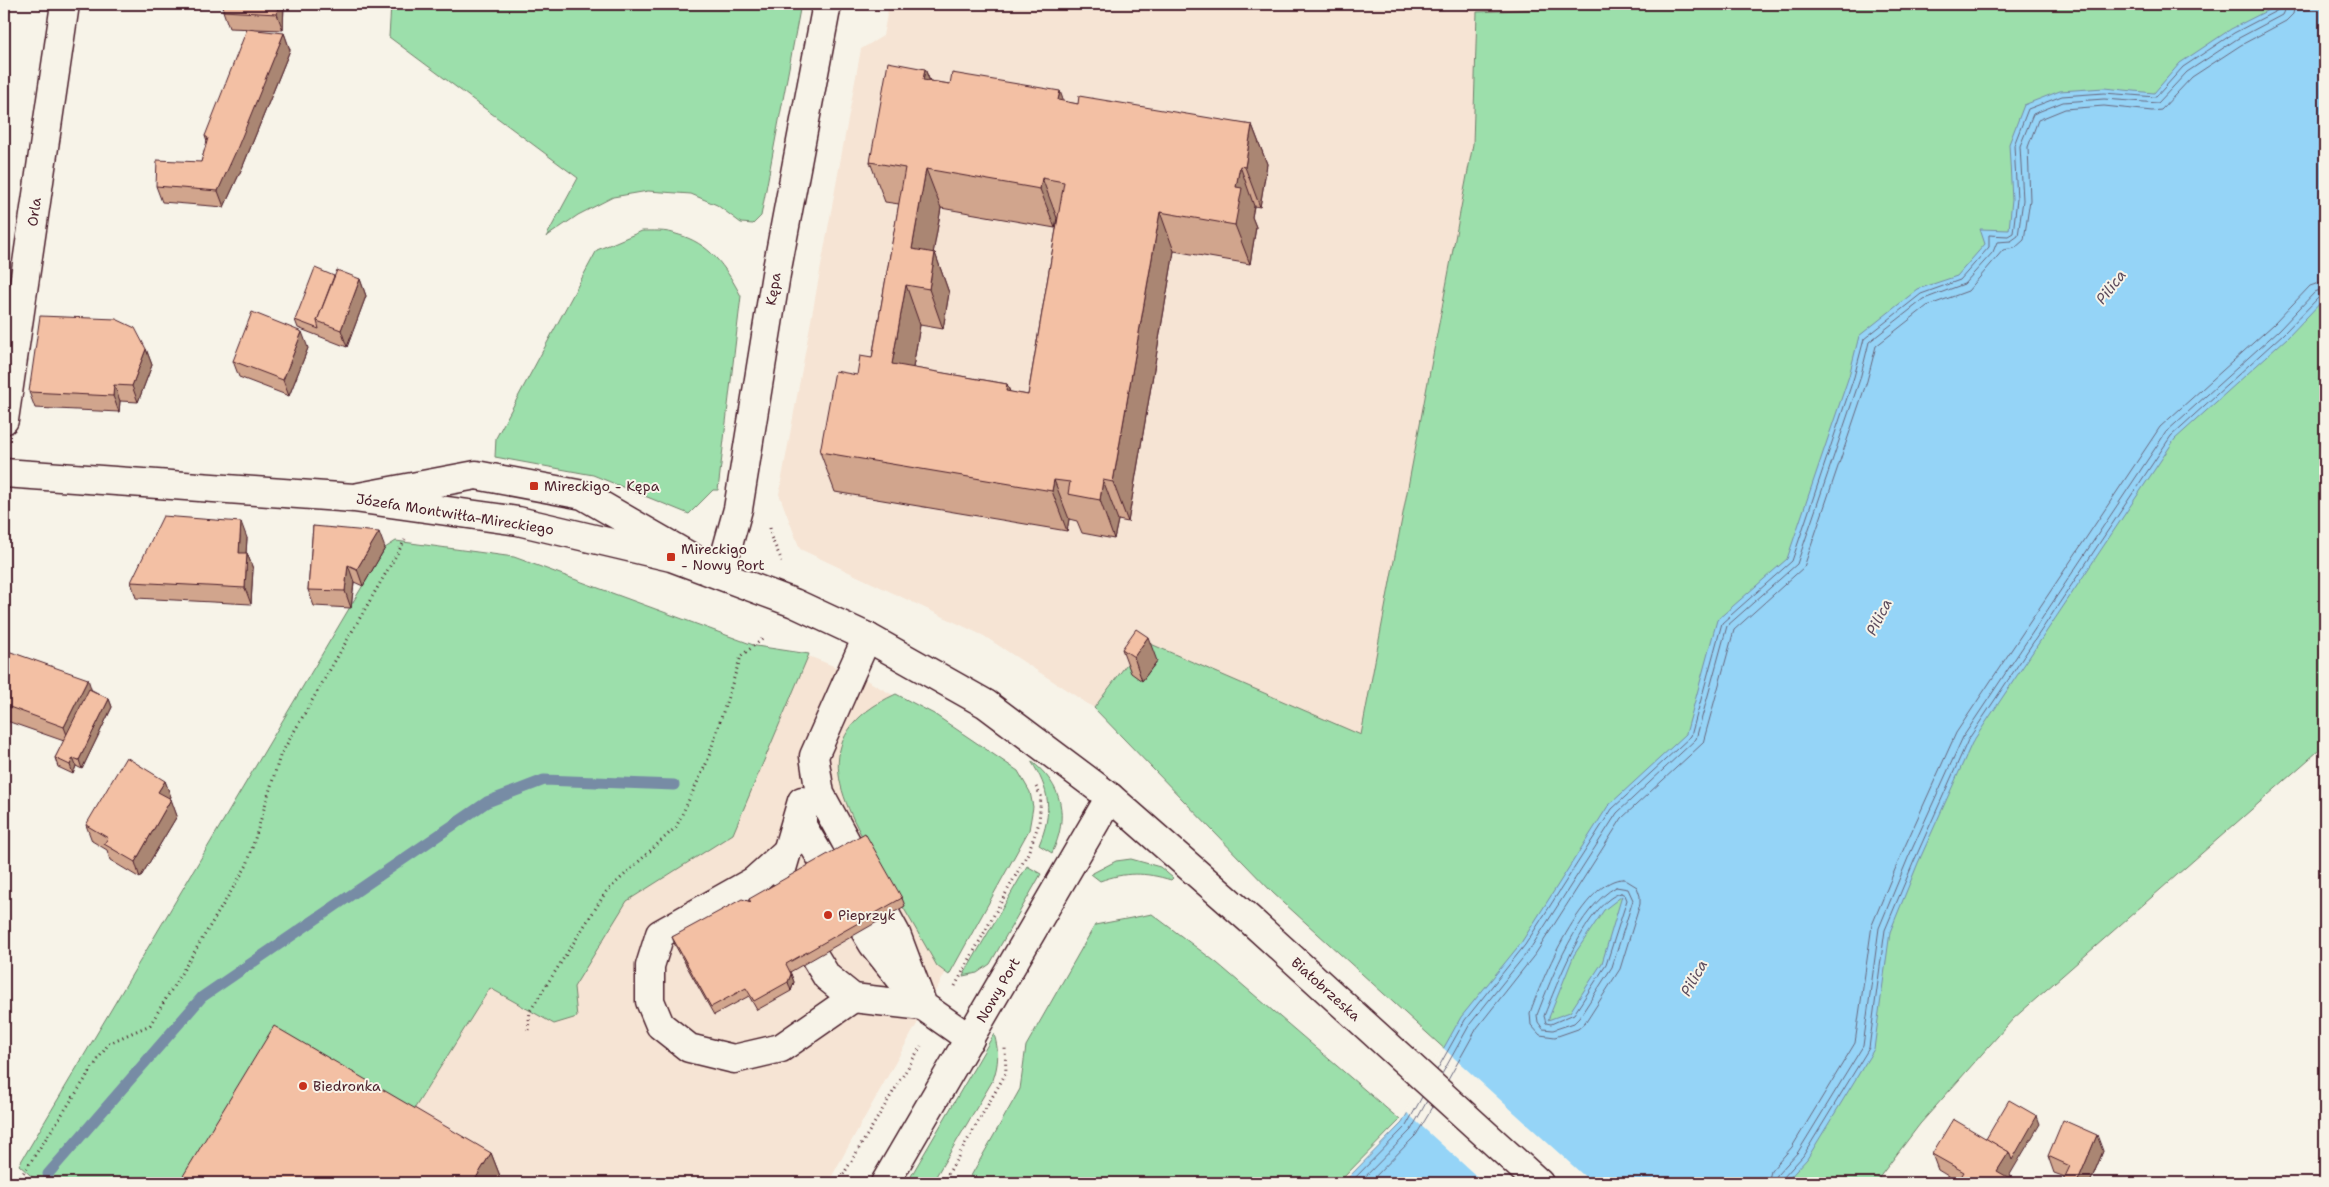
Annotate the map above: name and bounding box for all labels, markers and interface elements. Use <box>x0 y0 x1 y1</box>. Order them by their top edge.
street label: Orla <box>23 196 45 228</box>
water label: Pilica <box>2091 266 2131 308</box>
street label: Kępa <box>762 271 785 307</box>
place label: Mireckigo - Kępa <box>544 477 660 495</box>
marker: Mireckigo - Kępa <box>528 480 540 492</box>
street label: Józefa Montwiłła-Mireckiego <box>355 489 555 539</box>
place label: Mireckigo - Nowy Port <box>681 540 765 574</box>
marker: Mireckigo - Nowy Port <box>665 551 677 563</box>
water label: Pilica <box>1861 595 1897 639</box>
place label: Pieprzyk <box>838 906 896 924</box>
marker: Pieprzyk <box>822 909 834 921</box>
street label: Białobrzeska <box>1288 953 1365 1025</box>
street label: Nowy Port <box>972 954 1024 1026</box>
water label: Pilica <box>1676 956 1712 1000</box>
place label: Biedronka <box>313 1077 381 1095</box>
marker: Biedronka <box>297 1080 309 1092</box>

